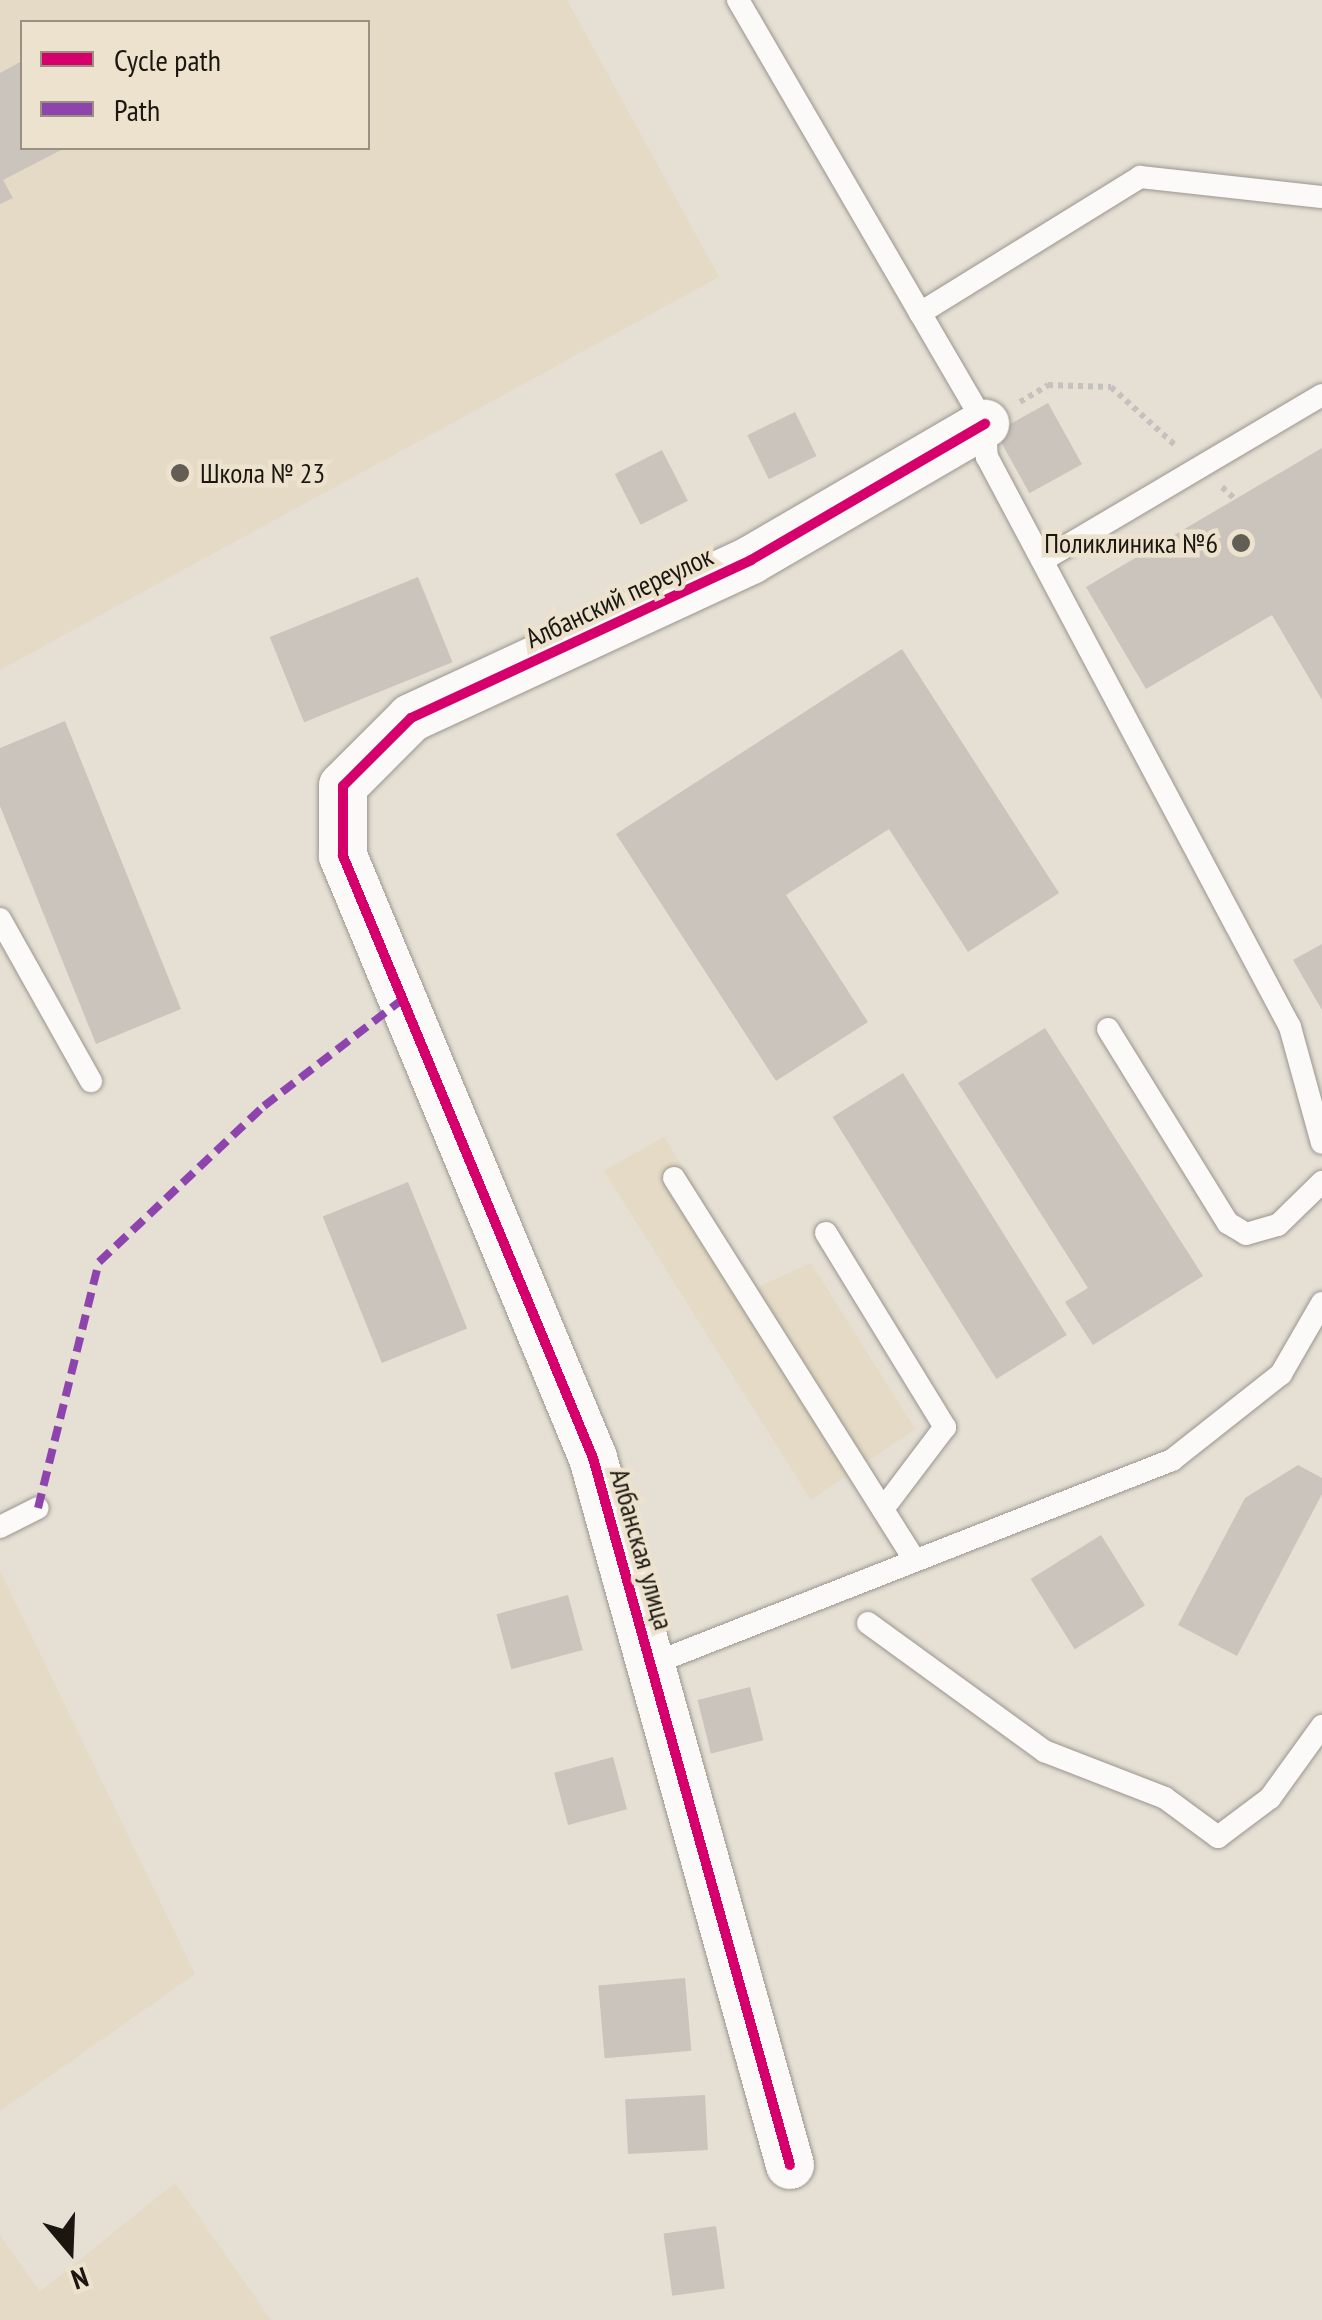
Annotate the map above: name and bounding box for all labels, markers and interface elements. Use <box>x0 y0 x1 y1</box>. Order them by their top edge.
legend <box>20 20 370 150</box>
text: Cycle path <box>114 40 221 79</box>
text: Path <box>114 90 160 129</box>
place label: Школа № 23 <box>200 456 325 490</box>
marker: Школа № 23 <box>169 462 191 484</box>
place label: Поликлиника №6 <box>1044 526 1218 560</box>
marker: Поликлиника №6 <box>1228 530 1254 556</box>
street label: Албанский переулок <box>520 539 718 655</box>
street label: Албанская улица <box>603 1465 681 1633</box>
north arrow <box>20 2200 120 2300</box>
text: N <box>67 2259 93 2299</box>

